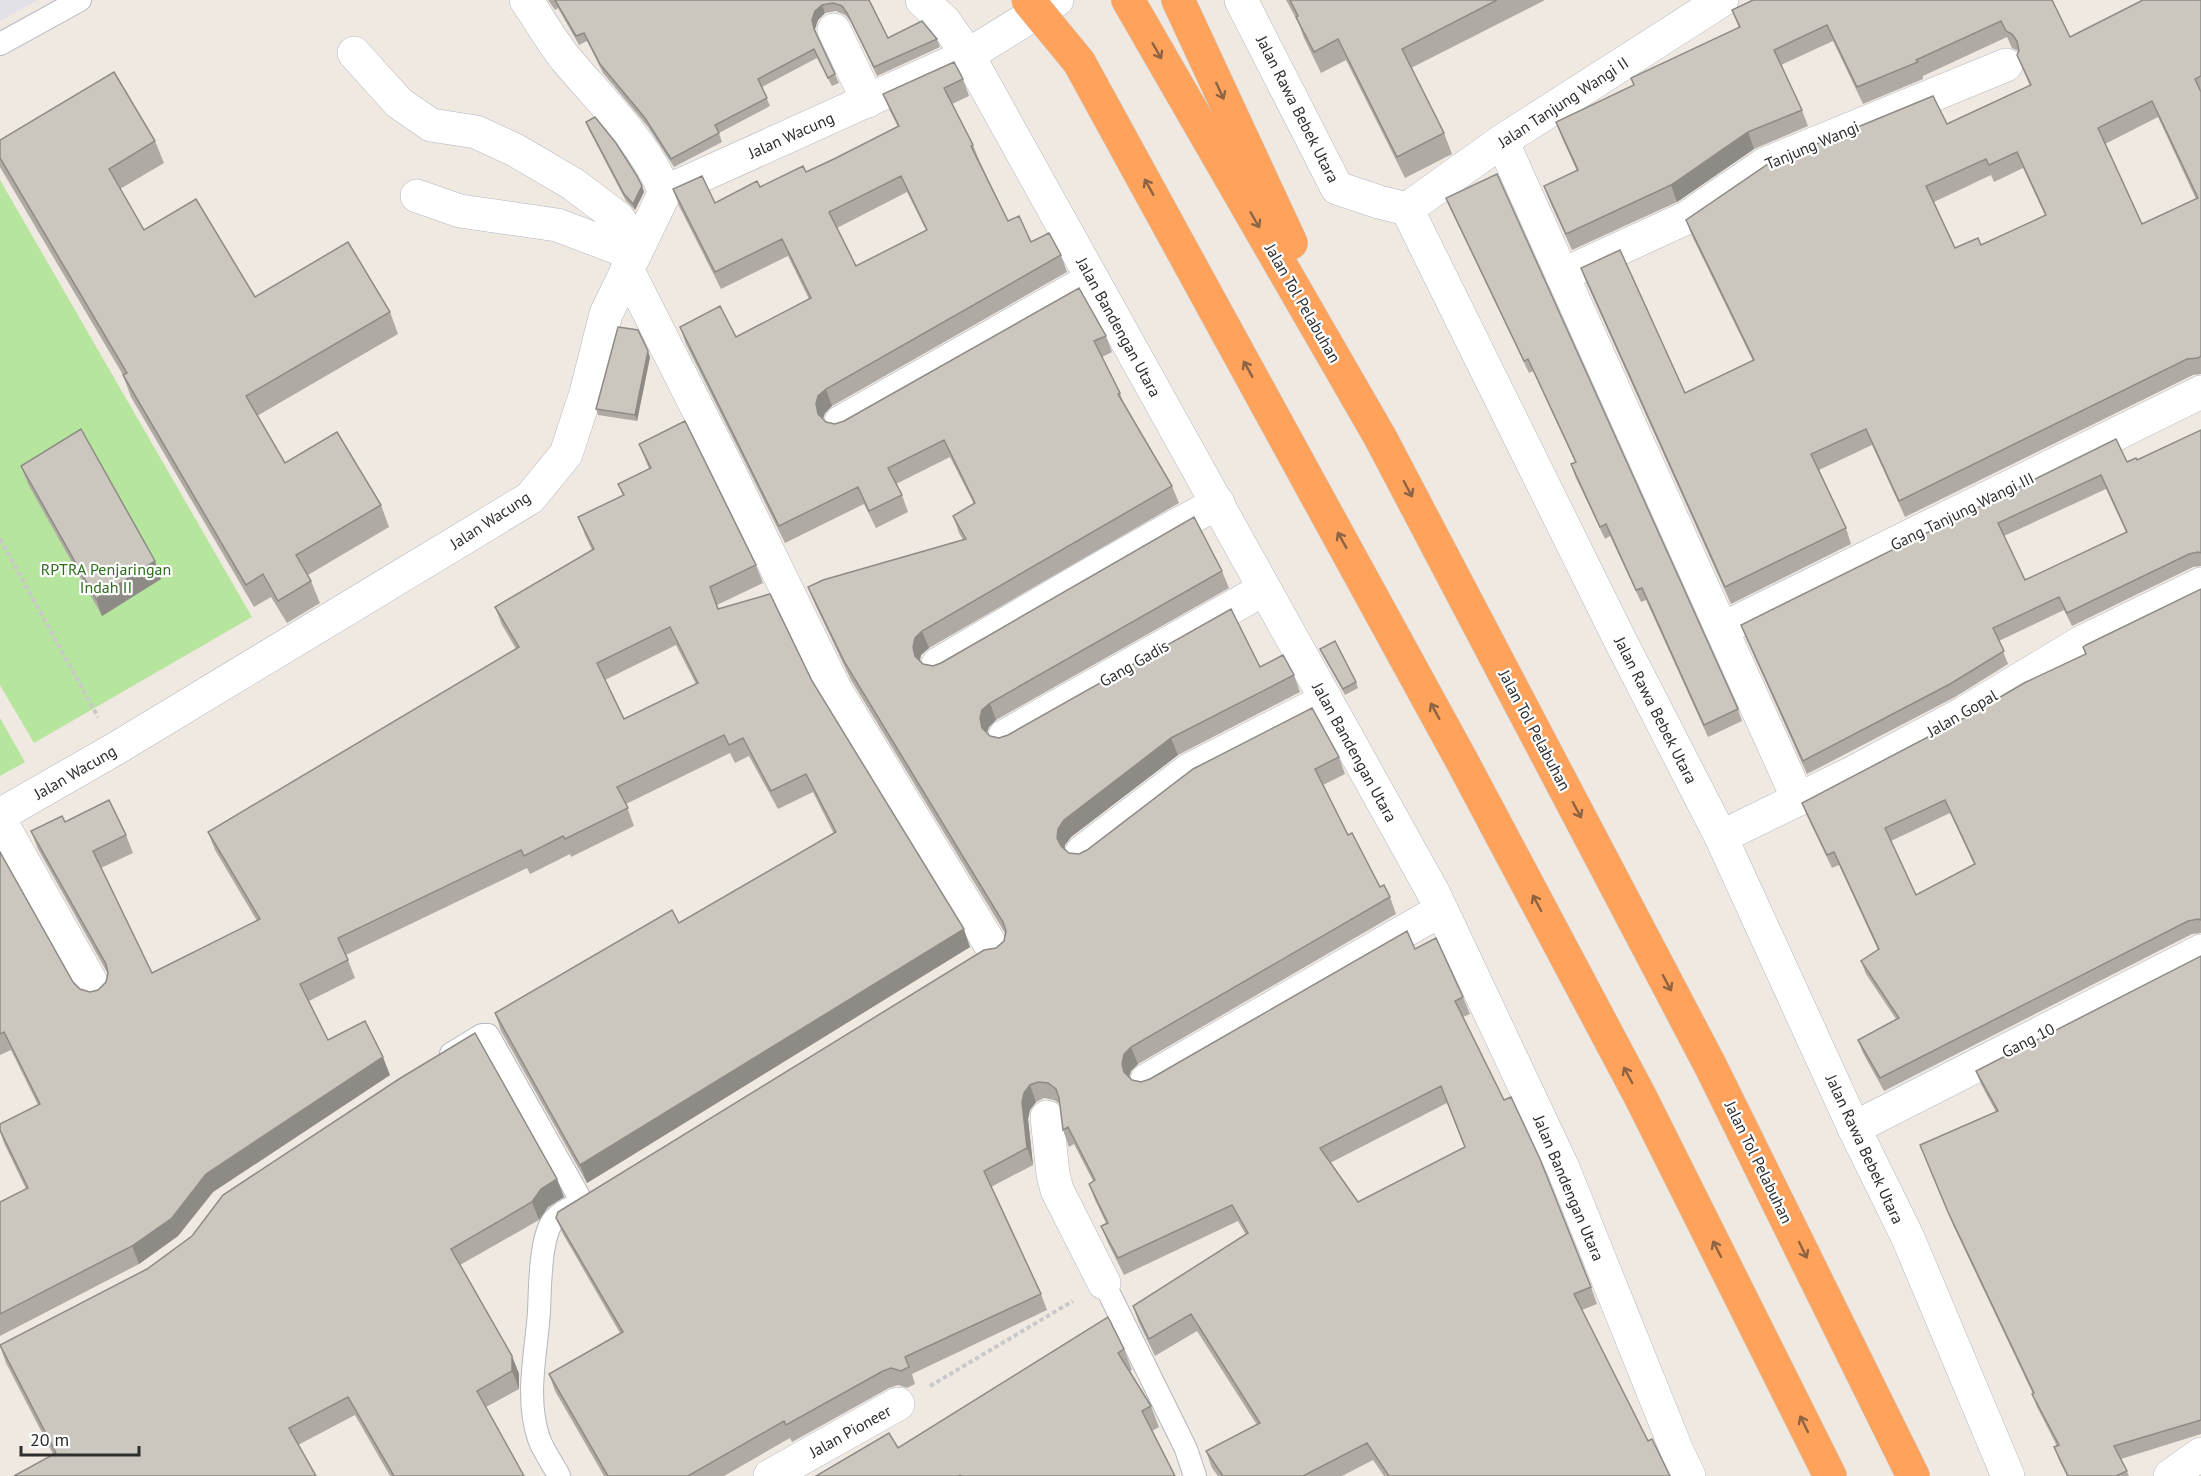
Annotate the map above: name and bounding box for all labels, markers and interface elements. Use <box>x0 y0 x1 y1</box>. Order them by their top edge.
street label: Jalan Rawa Bebek Utara <box>1252 31 1344 186</box>
one-way arrow <box>1152 42 1164 59</box>
street label: Jalan Tanjung Wangi II <box>1493 52 1632 152</box>
one-way arrow <box>1215 82 1226 100</box>
street label: Jalan Wacung <box>744 107 837 163</box>
street label: Tanjung Wangi <box>1762 116 1862 174</box>
one-way arrow <box>1142 179 1154 196</box>
one-way arrow <box>1250 210 1261 228</box>
street label: Jalan Tol Pelabuhan <box>1260 239 1345 366</box>
street label: Jalan Bandengan Utara <box>1072 253 1166 400</box>
one-way arrow <box>1242 361 1254 378</box>
street label: Gang Tanjung Wangi III <box>1887 468 2037 554</box>
one-way arrow <box>1402 480 1414 498</box>
street label: Jalan Wacung <box>445 487 534 554</box>
one-way arrow <box>1336 532 1348 549</box>
park label: RPTRA Penjaringan Indah II <box>41 559 171 597</box>
street label: Jalan Rawa Bebek Utara <box>1610 632 1702 787</box>
street label: Gang Gadis <box>1096 635 1172 691</box>
street label: Jalan Tol Pelabuhan <box>1494 665 1575 794</box>
street label: Jalan Bandengan Utara <box>1308 678 1402 825</box>
street label: Jalan Gopal <box>1922 685 2001 742</box>
one-way arrow <box>1429 703 1441 720</box>
street label: Jalan Wacung <box>29 740 120 804</box>
one-way arrow <box>1571 801 1583 819</box>
one-way arrow <box>1531 895 1543 912</box>
one-way arrow <box>1662 973 1673 991</box>
street label: Gang 10 <box>1998 1018 2058 1062</box>
one-way arrow <box>1622 1067 1634 1085</box>
street label: Jalan Rawa Bebek Utara <box>1821 1070 1908 1227</box>
street label: Jalan Tol Pelabuhan <box>1720 1097 1797 1227</box>
street label: Jalan Bandengan Utara <box>1529 1111 1609 1264</box>
one-way arrow <box>1710 1241 1722 1259</box>
one-way arrow <box>1797 1241 1809 1259</box>
street label: Jalan Pioneer <box>805 1400 895 1462</box>
one-way arrow <box>1798 1415 1809 1433</box>
scale bar <box>21 1419 140 1457</box>
text: 20 m <box>30 1428 69 1451</box>

